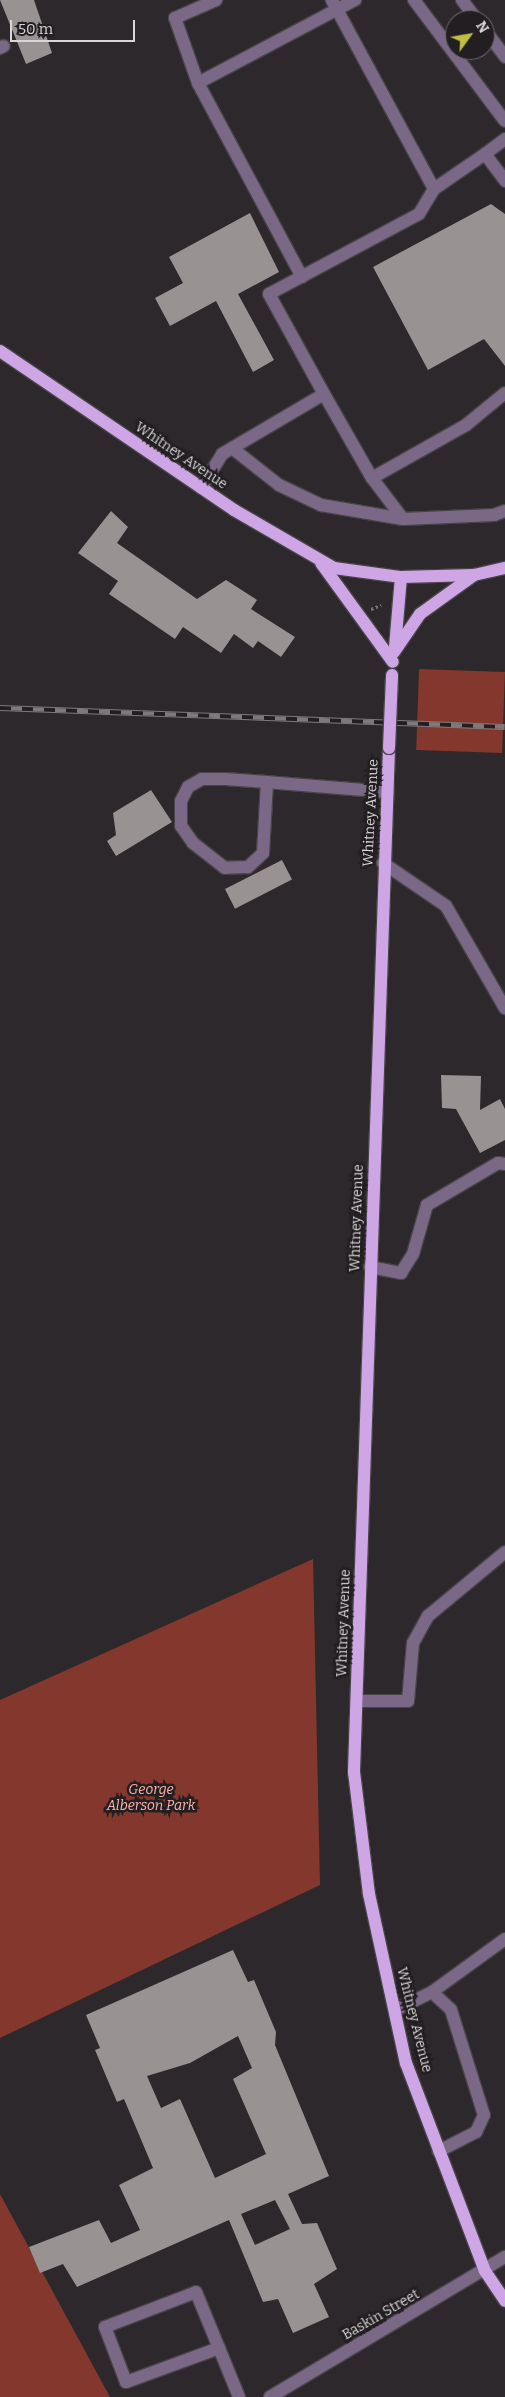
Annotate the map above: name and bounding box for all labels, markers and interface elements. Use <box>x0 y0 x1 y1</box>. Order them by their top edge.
scale bar <box>12 10 138 42</box>
north arrow <box>445 10 495 60</box>
text: N <box>472 18 492 36</box>
text: 50 m <box>18 20 53 38</box>
street label: Whitney Avenue <box>132 419 230 493</box>
street label: Whitney Avenue <box>360 759 382 867</box>
street label: Whitney Avenue <box>347 1164 367 1272</box>
street label: Whitney Avenue <box>334 1569 354 1677</box>
park label: George Alberson Park <box>107 1782 195 1814</box>
street label: Whitney Avenue <box>393 1966 435 2074</box>
street label: Baskin Street <box>340 2286 422 2344</box>

